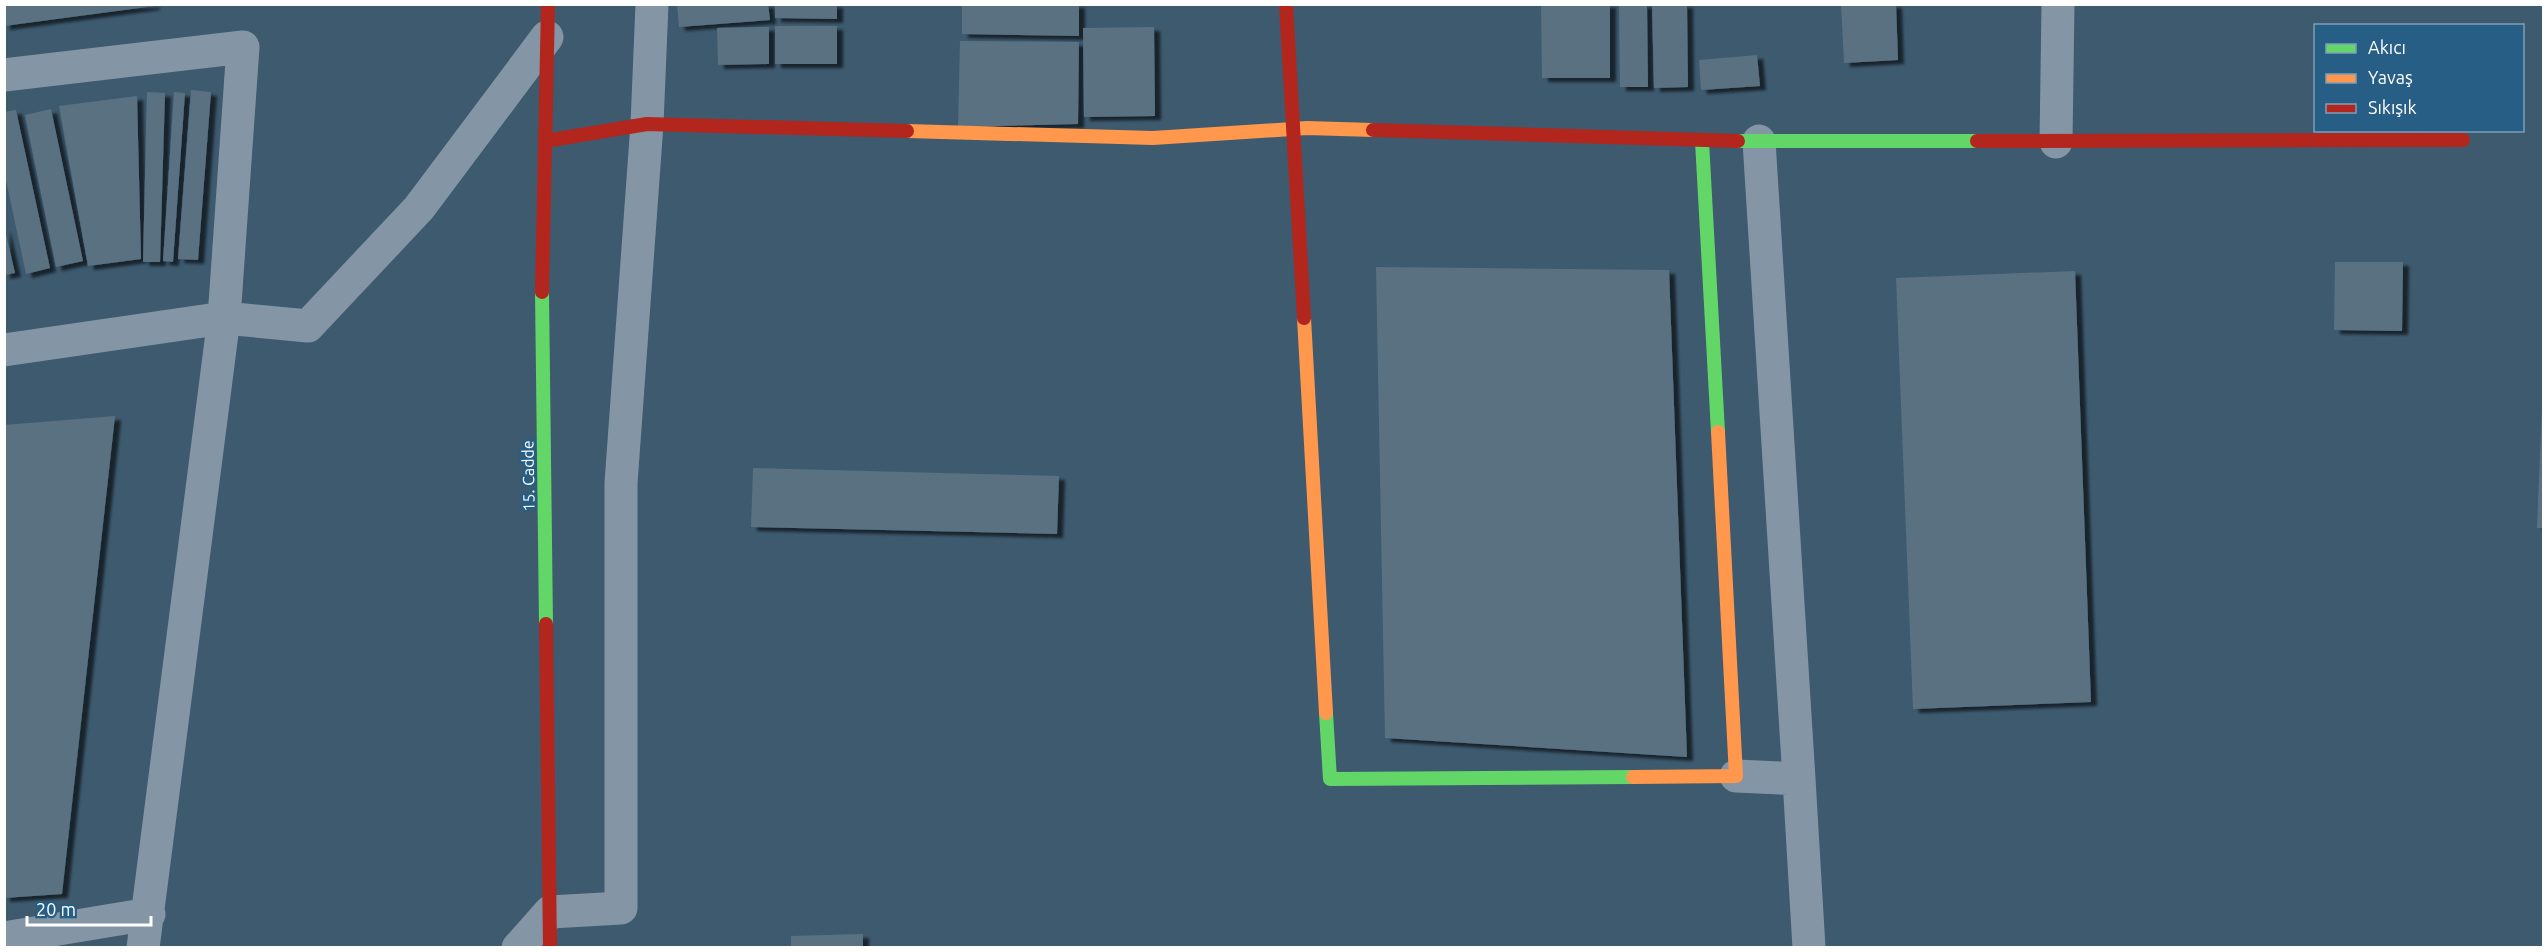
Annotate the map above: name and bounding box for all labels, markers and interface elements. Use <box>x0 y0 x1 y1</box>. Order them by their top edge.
legend <box>2314 24 2524 132</box>
text: Akıcı <box>2368 37 2406 57</box>
text: Yavaş <box>2368 67 2413 87</box>
text: Sıkışık <box>2368 97 2417 117</box>
street label: 15. Cadde <box>518 440 538 512</box>
scale bar <box>27 889 152 927</box>
text: 20 m <box>36 899 76 919</box>

